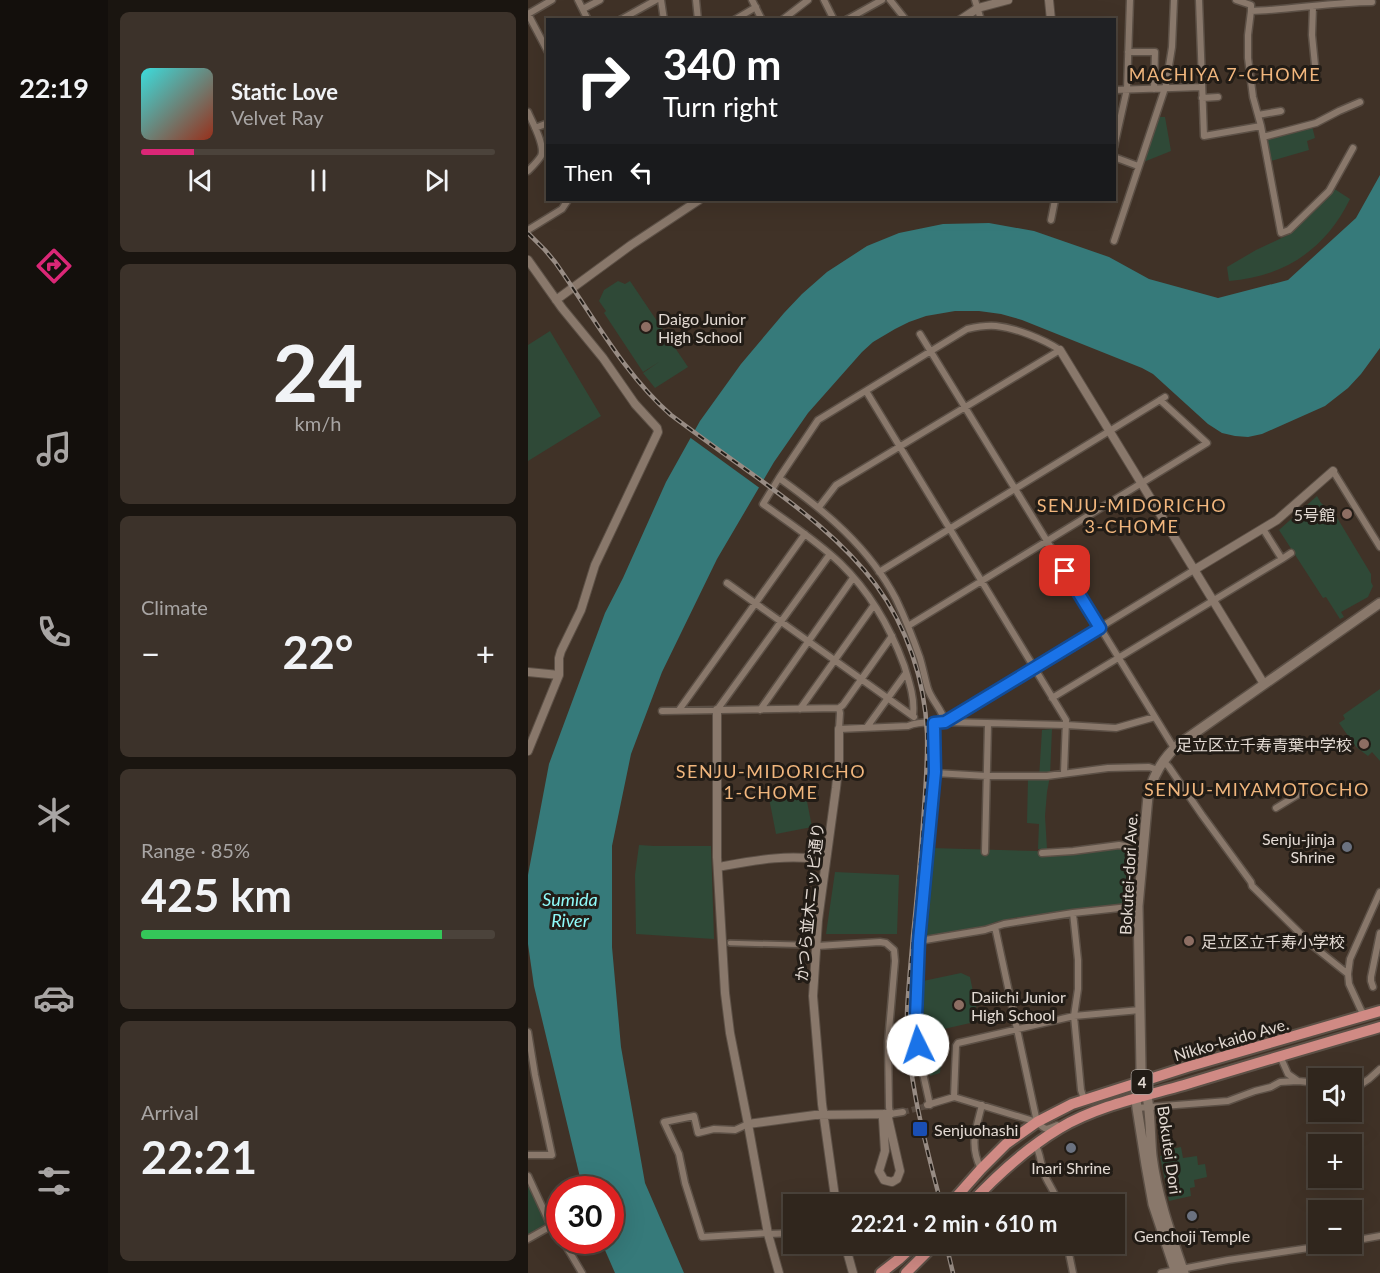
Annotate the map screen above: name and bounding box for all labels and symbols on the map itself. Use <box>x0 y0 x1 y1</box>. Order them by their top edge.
district label: MACHIYA 7-CHOME <box>1129 63 1321 85</box>
place label: Daigo Junior High School <box>658 309 746 346</box>
marker: Daigo Junior High School <box>639 320 653 334</box>
district label: SENJU-MIDORICHO 3-CHOME <box>1037 494 1227 537</box>
place label: 5号館 <box>1294 505 1335 524</box>
marker: 5号館 <box>1340 507 1354 521</box>
pin <box>1039 545 1090 596</box>
place label: 足立区立千寿青葉中学校 <box>1176 735 1352 754</box>
marker: 足立区立千寿青葉中学校 <box>1357 737 1371 751</box>
district label: SENJU-MIDORICHO 1-CHOME <box>676 760 866 803</box>
district label: SENJU-MIYAMOTOCHO <box>1144 778 1370 800</box>
street label: Bokutei-dori Ave. <box>1115 813 1141 935</box>
street label: かつら並木ニッピ通り <box>791 821 827 983</box>
place label: Senju-jinja Shrine <box>1262 829 1335 866</box>
marker: Senju-jinja Shrine <box>1340 840 1354 854</box>
water label: Sumida River <box>542 888 598 931</box>
place label: 足立区立千寿小学校 <box>1201 932 1345 951</box>
marker: 足立区立千寿小学校 <box>1182 934 1196 948</box>
place label: Daiichi Junior High School <box>971 987 1066 1024</box>
marker: Daiichi Junior High School <box>952 998 966 1012</box>
position arrow <box>886 1013 950 1077</box>
street label: Nikko-kaido Ave. <box>1171 1014 1291 1064</box>
road number: 4 <box>1132 1070 1152 1094</box>
street label: Bokutei Dori <box>1154 1105 1186 1195</box>
marker: Senjuohashi <box>911 1120 929 1138</box>
place label: Senjuohashi <box>934 1120 1018 1139</box>
marker: Inari Shrine <box>1064 1141 1078 1155</box>
place label: Inari Shrine <box>1031 1158 1111 1177</box>
speed limit sign: 30 <box>546 1176 624 1254</box>
marker: Genchoji Temple <box>1185 1209 1199 1223</box>
place label: Genchoji Temple <box>1134 1226 1250 1245</box>

